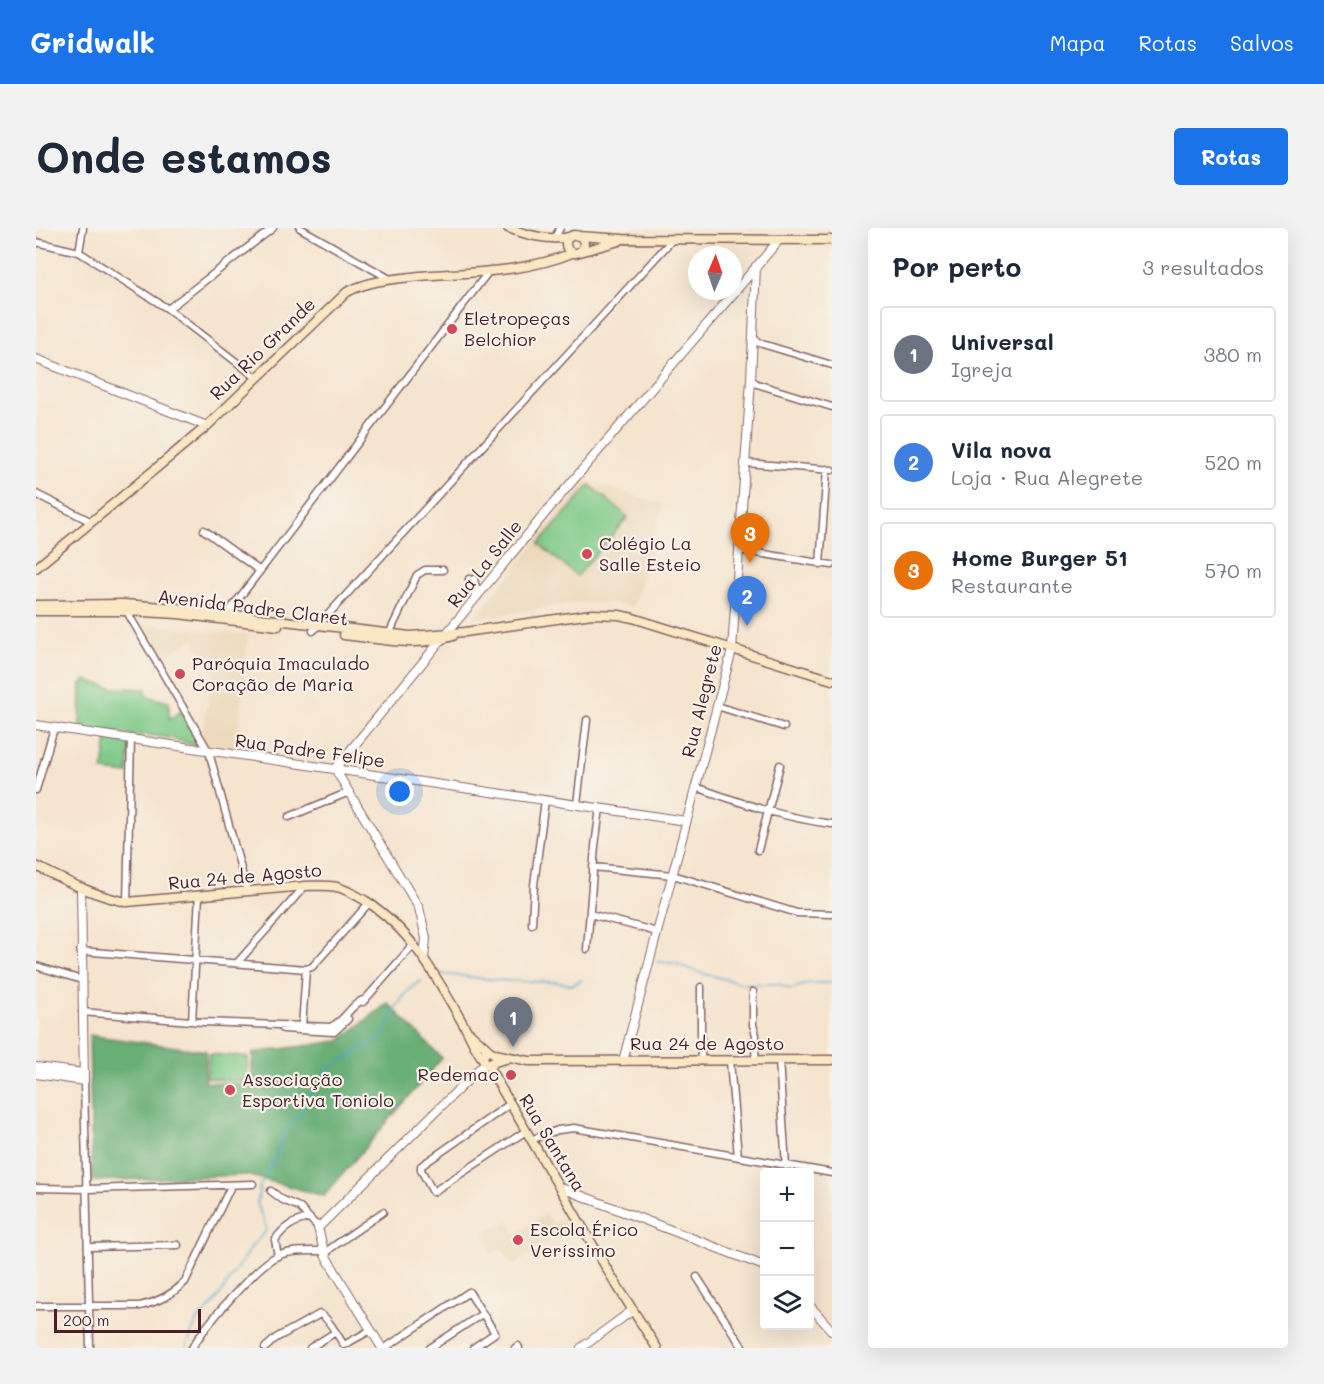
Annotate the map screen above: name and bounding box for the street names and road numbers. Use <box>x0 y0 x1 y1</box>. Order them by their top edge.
street label: Rua Rio Grande <box>204 292 320 405</box>
street label: Rua La Salle <box>441 515 527 612</box>
street label: Avenida Padre Claret <box>157 583 350 631</box>
street label: Rua Alegrete <box>675 642 727 760</box>
street label: Rua Padre Felipe <box>234 728 387 772</box>
street label: Rua 24 de Agosto <box>167 857 323 895</box>
street label: Rua 24 de Agosto <box>630 1031 784 1055</box>
street label: Rua Santana <box>514 1089 591 1196</box>

